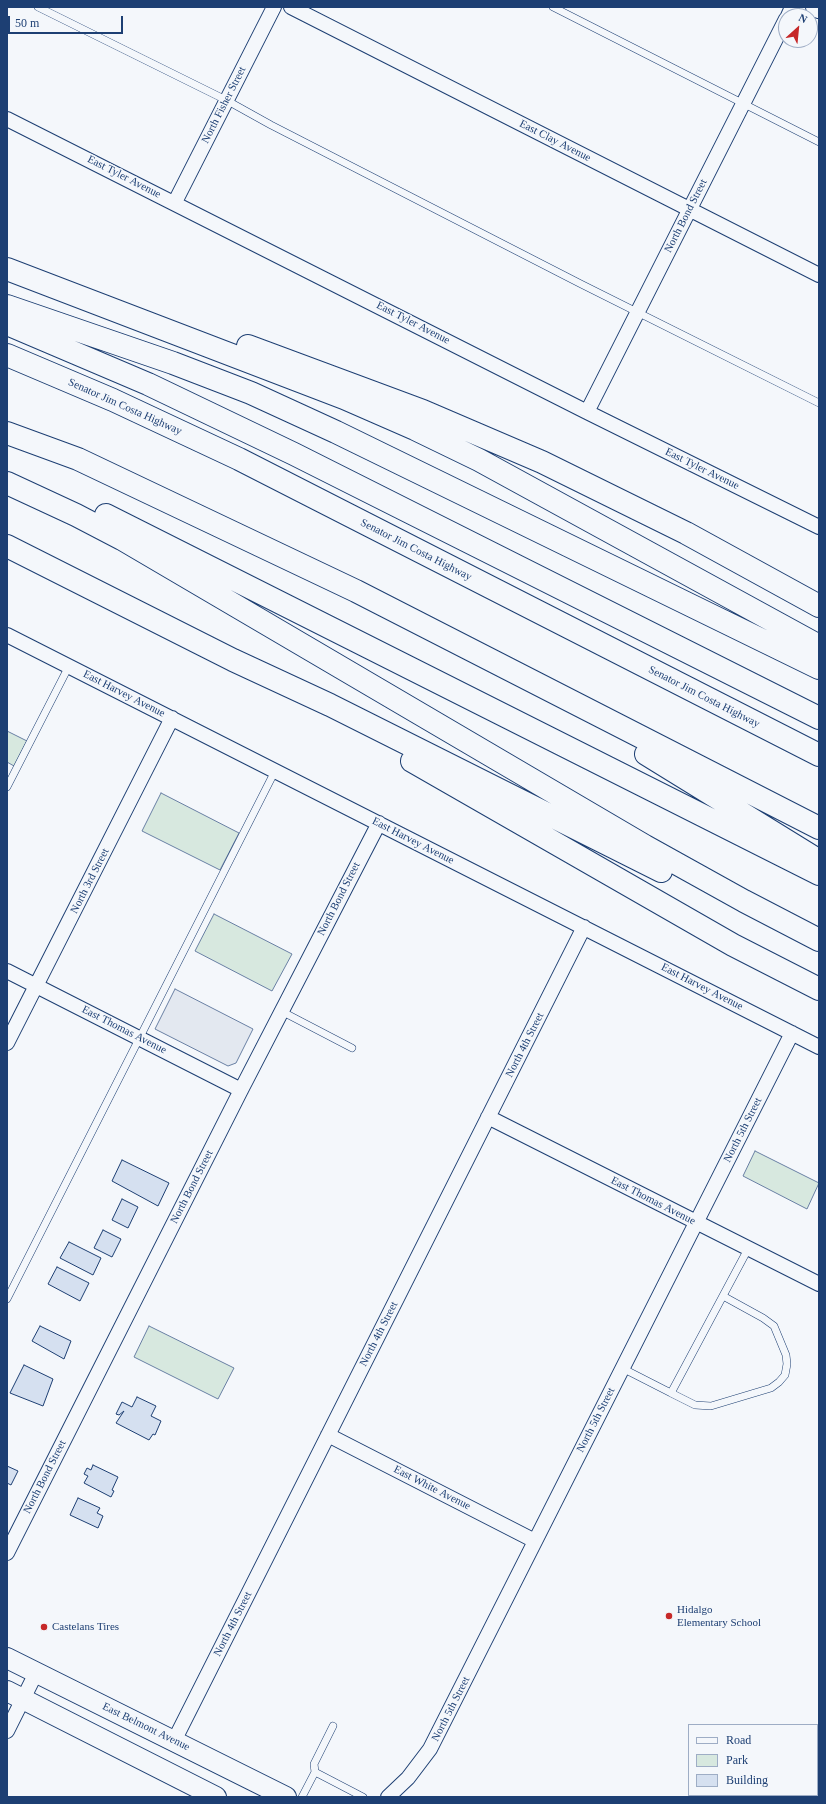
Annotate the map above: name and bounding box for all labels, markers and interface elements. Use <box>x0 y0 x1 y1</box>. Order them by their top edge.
scale bar <box>10 8 125 34</box>
north arrow <box>778 8 818 48</box>
text: N <box>797 11 809 25</box>
text: 50 m <box>15 16 39 30</box>
street label: North Fisher Street <box>199 64 249 146</box>
street label: East Clay Avenue <box>517 117 593 165</box>
street label: East Tyler Avenue <box>85 153 163 201</box>
street label: North Bond Street <box>662 177 710 255</box>
street label: East Tyler Avenue <box>374 299 452 347</box>
street label: Senator Jim Costa Highway <box>66 376 184 438</box>
street label: East Tyler Avenue <box>663 445 741 493</box>
street label: Senator Jim Costa Highway <box>358 516 474 584</box>
street label: Senator Jim Costa Highway <box>646 663 762 731</box>
street label: East Harvey Avenue <box>81 668 167 720</box>
street label: East Harvey Avenue <box>370 815 456 867</box>
street label: North 3rd Street <box>68 846 112 916</box>
street label: North Bond Street <box>315 860 363 938</box>
street label: East Harvey Avenue <box>659 961 745 1013</box>
street label: East Thomas Avenue <box>79 1003 169 1057</box>
street label: North 4th Street <box>503 1010 547 1080</box>
street label: North 5th Street <box>721 1095 765 1165</box>
street label: North Bond Street <box>168 1148 216 1226</box>
street label: East Thomas Avenue <box>608 1174 698 1228</box>
street label: North 4th Street <box>357 1299 401 1369</box>
street label: North 5th Street <box>574 1385 618 1455</box>
street label: North Bond Street <box>21 1438 69 1516</box>
street label: East White Avenue <box>391 1463 473 1513</box>
street label: North 4th Street <box>211 1589 255 1659</box>
place label: Hidalgo Elementary School <box>677 1603 761 1629</box>
marker: Hidalgo Elementary School <box>664 1611 674 1621</box>
place label: Castelans Tires <box>52 1620 119 1634</box>
marker: Castelans Tires <box>39 1622 49 1632</box>
street label: North 5th Street <box>429 1674 473 1744</box>
street label: East Belmont Avenue <box>100 1700 192 1754</box>
legend <box>688 1724 818 1796</box>
text: Road <box>726 1733 751 1747</box>
text: Park <box>726 1753 748 1767</box>
text: Building <box>726 1773 768 1787</box>

